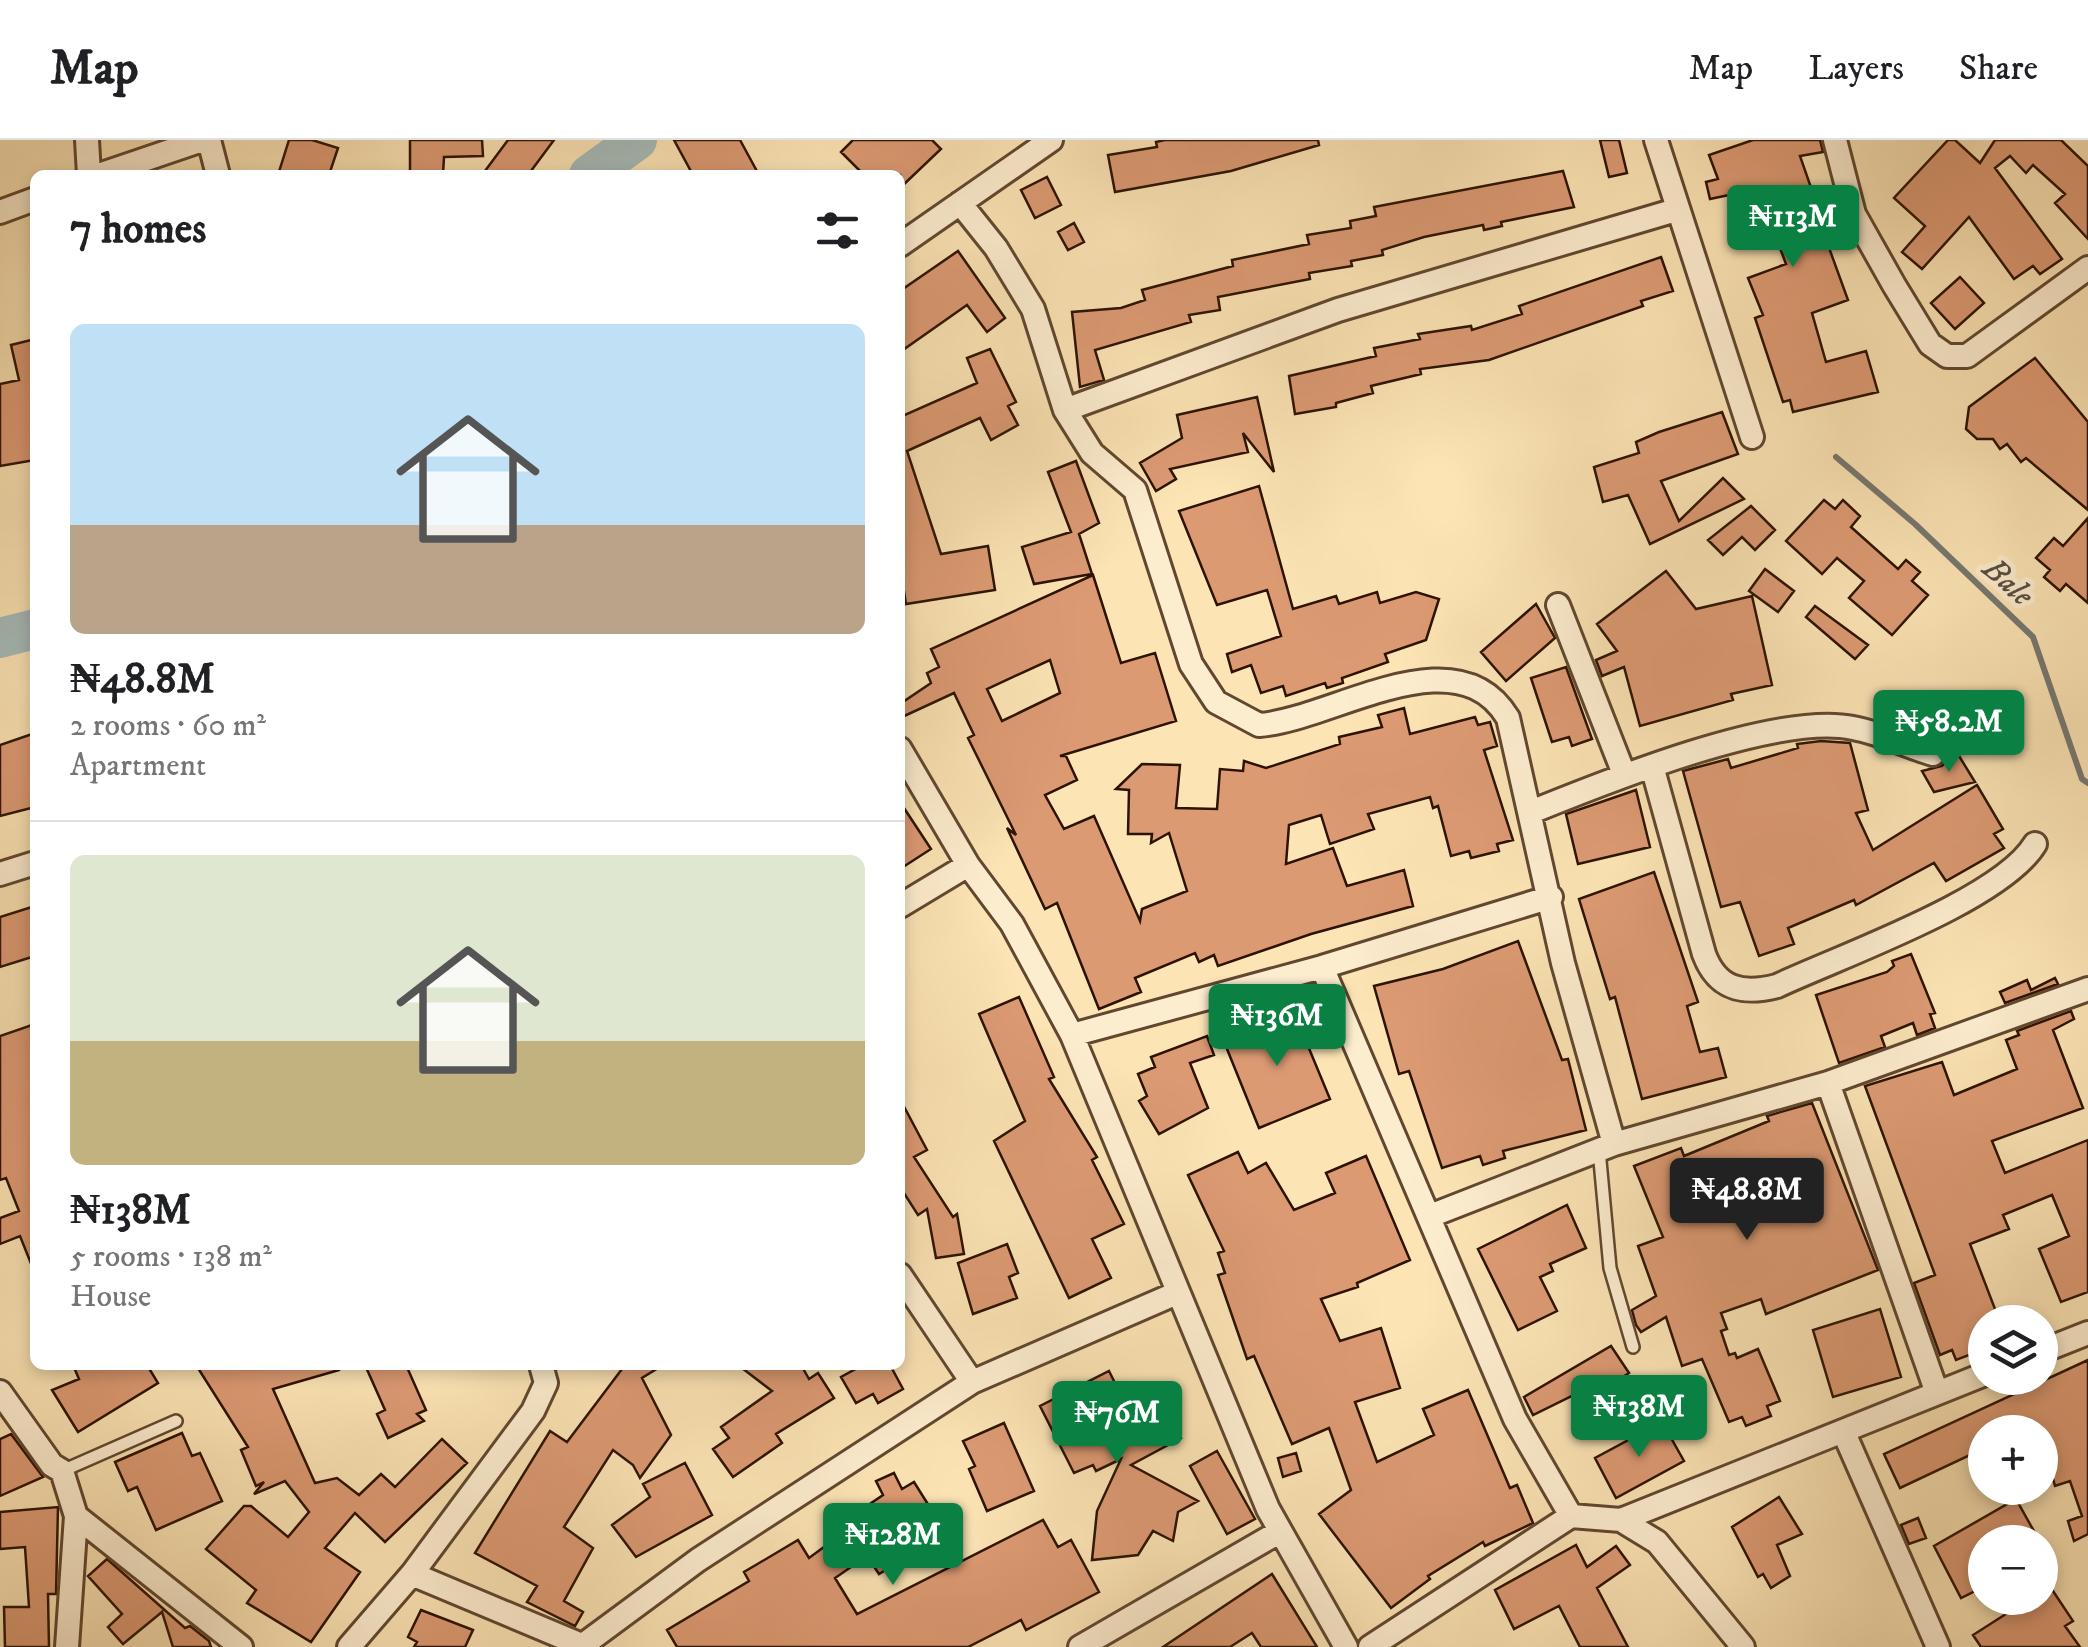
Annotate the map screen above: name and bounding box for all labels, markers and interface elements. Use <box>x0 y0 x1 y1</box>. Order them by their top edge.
text: Map <box>50 39 138 99</box>
text: Map <box>1689 47 1753 91</box>
text: Layers <box>1808 47 1904 91</box>
text: Share <box>1959 47 2038 91</box>
pin: ₦113M <box>1723 185 1863 270</box>
text: ₦113M <box>1749 197 1837 237</box>
icon: filters <box>810 203 865 258</box>
text: 7 homes <box>70 204 206 256</box>
icon: home <box>378 389 558 569</box>
water label: Bale <box>1973 549 2042 616</box>
text: ₦48.8M <box>70 654 215 706</box>
pin: ₦58.2M <box>1868 690 2030 775</box>
text: ₦58.2M <box>1895 702 2003 742</box>
text: 2 rooms · 60 m² <box>70 706 266 746</box>
text: Apartment <box>70 746 206 786</box>
icon: home <box>378 920 558 1100</box>
pin: ₦136M <box>1207 984 1347 1069</box>
text: ₦136M <box>1231 996 1323 1036</box>
pin: ₦48.8M <box>1666 1158 1828 1243</box>
text: ₦48.8M <box>1692 1170 1802 1210</box>
text: ₦138M <box>70 1185 191 1237</box>
text: 5 rooms · 138 m² <box>70 1237 272 1277</box>
text: House <box>70 1277 151 1317</box>
map controls <box>1968 1305 2058 1615</box>
button: layers <box>1968 1305 2058 1395</box>
pin: ₦138M <box>1569 1375 1709 1460</box>
pin: ₦76M <box>1058 1381 1176 1466</box>
text: ₦138M <box>1593 1387 1685 1427</box>
text: ₦76M <box>1074 1393 1160 1433</box>
button: + <box>1968 1415 2058 1505</box>
pin: ₦128M <box>823 1503 963 1588</box>
text: ₦128M <box>845 1515 941 1555</box>
button: − <box>1968 1525 2058 1615</box>

